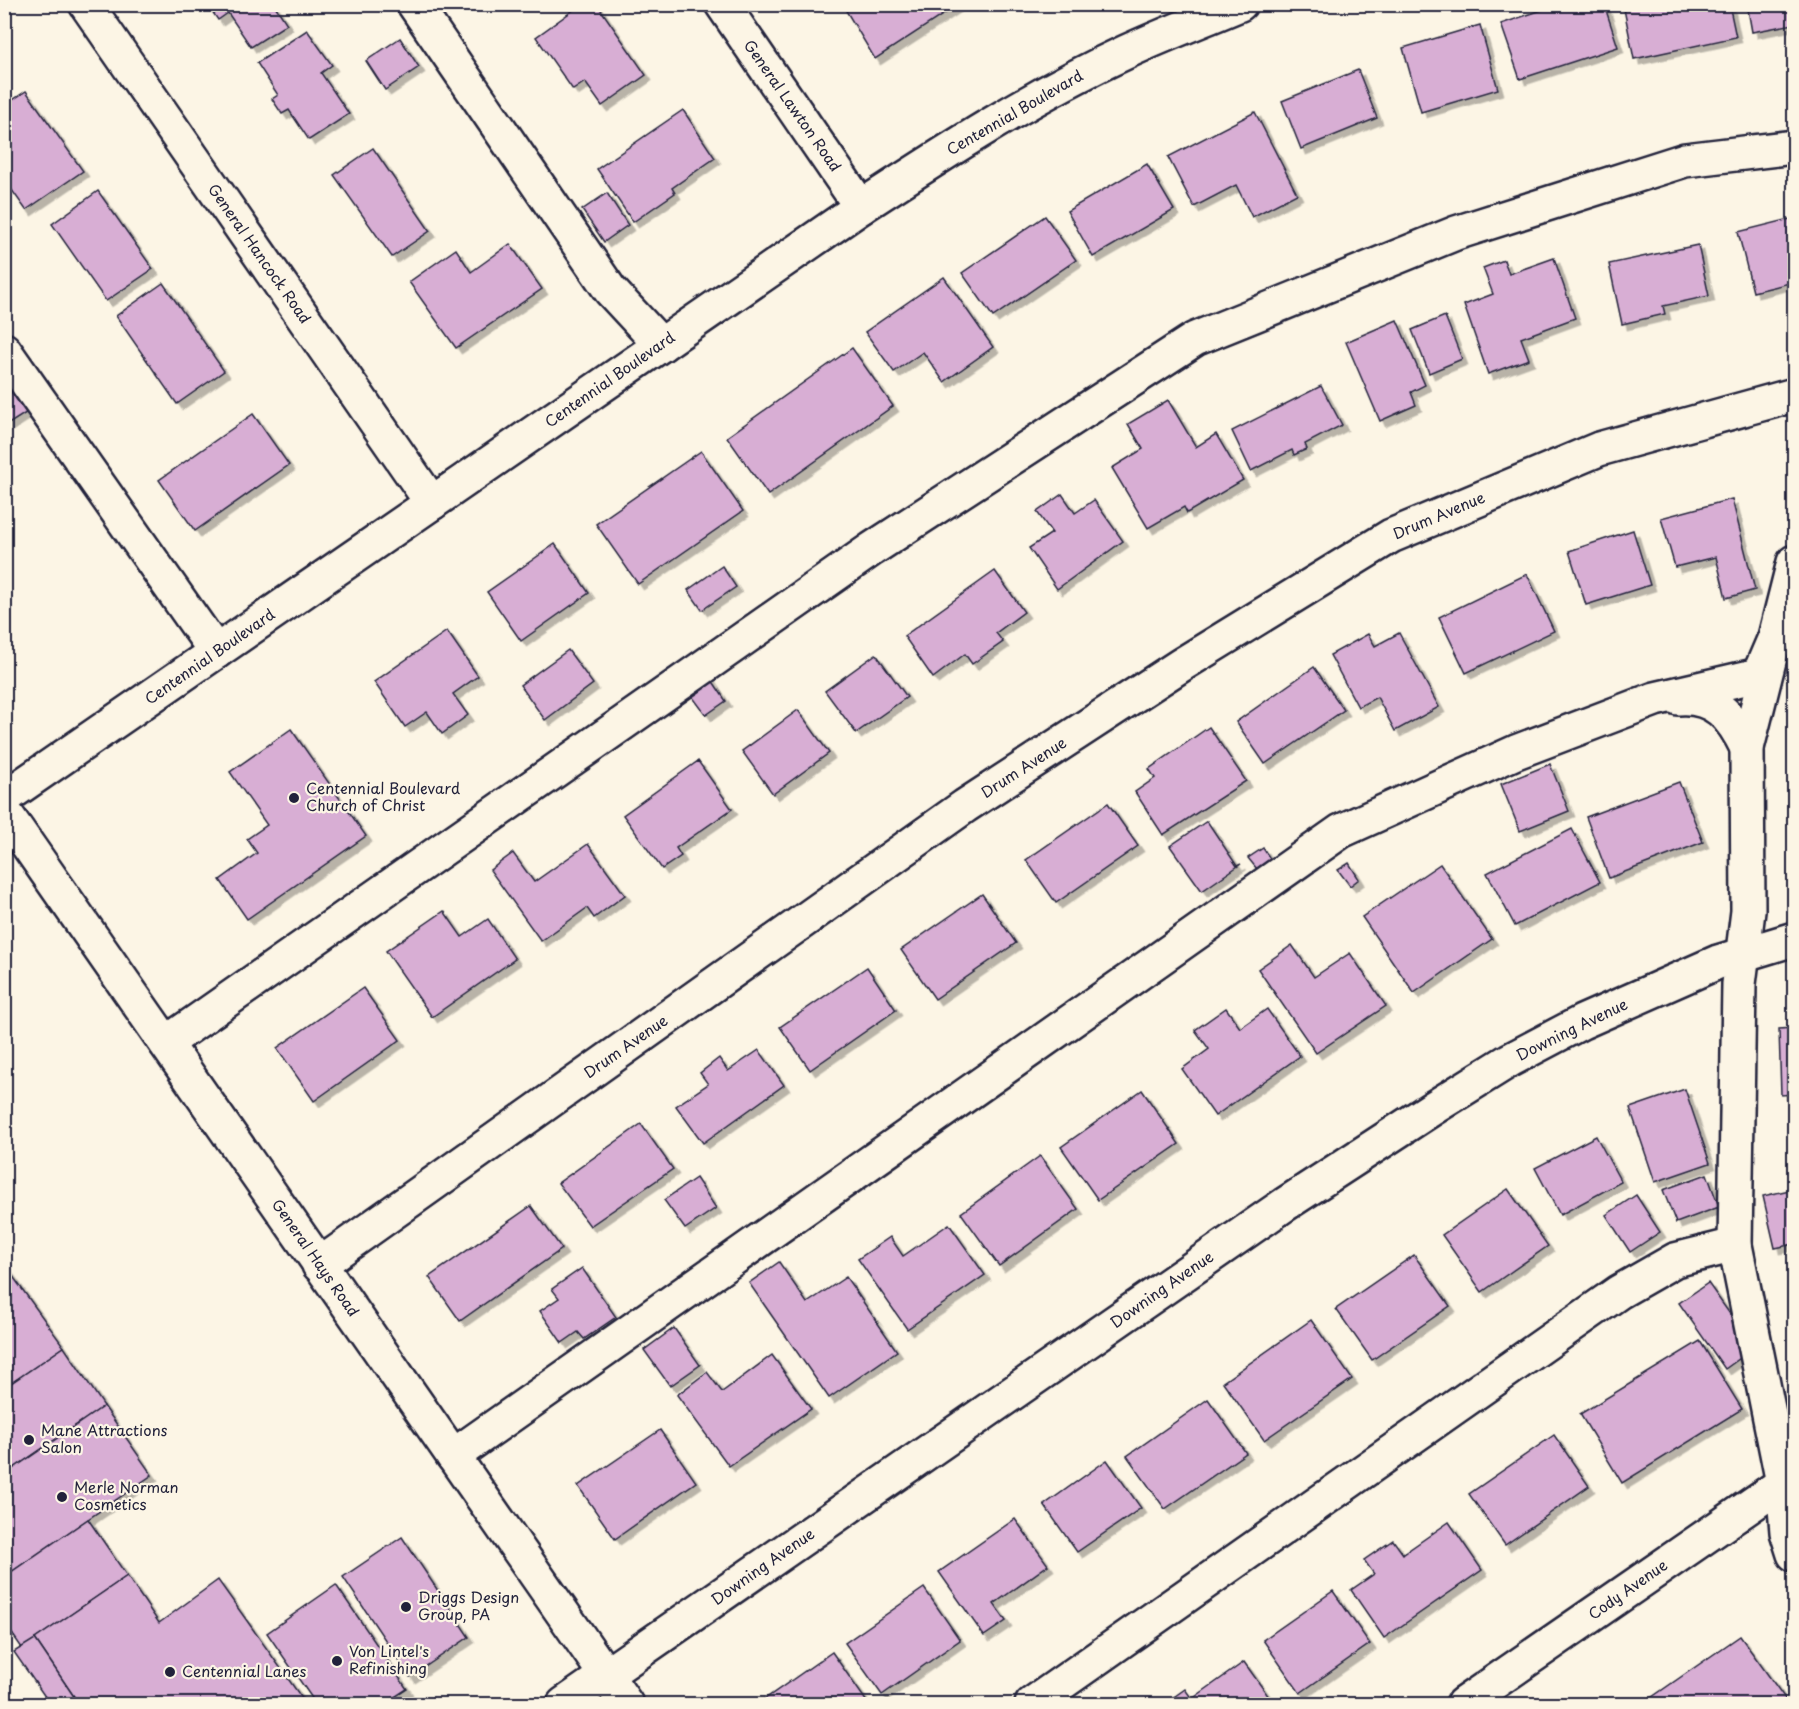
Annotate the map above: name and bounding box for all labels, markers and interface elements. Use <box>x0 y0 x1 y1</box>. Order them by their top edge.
street label: General Lawton Road <box>739 34 848 176</box>
street label: Centennial Boulevard <box>942 63 1087 160</box>
street label: General Hancock Road <box>203 179 317 328</box>
street label: Centennial Boulevard <box>539 325 679 432</box>
street label: Drum Avenue <box>1389 485 1488 544</box>
street label: Centennial Boulevard <box>139 602 279 709</box>
street label: Drum Avenue <box>976 730 1070 803</box>
place label: Centennial Boulevard Church of Christ <box>306 776 460 816</box>
marker: Centennial Boulevard Church of Christ <box>287 791 301 805</box>
street label: Downing Avenue <box>1512 992 1631 1066</box>
street label: Drum Avenue <box>579 1008 672 1083</box>
street label: General Hays Road <box>267 1194 366 1321</box>
street label: Downing Avenue <box>1105 1244 1218 1333</box>
place label: Mane Attractions Salon <box>41 1418 168 1458</box>
marker: Mane Attractions Salon <box>22 1433 36 1447</box>
place label: Merle Norman Cosmetics <box>74 1475 178 1515</box>
marker: Merle Norman Cosmetics <box>55 1490 69 1504</box>
street label: Downing Avenue <box>706 1521 819 1610</box>
street label: Cody Avenue <box>1583 1553 1671 1625</box>
place label: Driggs Design Group, PA <box>418 1585 519 1625</box>
marker: Driggs Design Group, PA <box>399 1600 413 1614</box>
place label: Von Lintel's Refinishing <box>349 1639 429 1679</box>
marker: Von Lintel's Refinishing <box>330 1654 344 1668</box>
place label: Centennial Lanes <box>182 1659 307 1682</box>
marker: Centennial Lanes <box>163 1665 177 1679</box>

